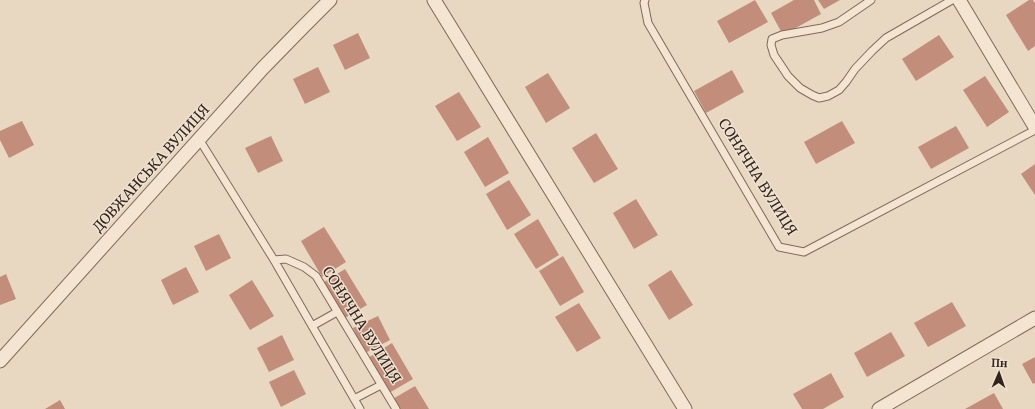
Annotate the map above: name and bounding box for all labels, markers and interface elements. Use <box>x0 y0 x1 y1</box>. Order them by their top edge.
street label: ДОВЖАНСЬКА ВУЛИЦЯ <box>89 100 213 236</box>
street label: СОНЯЧНА ВУЛИЦЯ <box>715 115 801 239</box>
street label: СОНЯЧНА ВУЛИЦЯ <box>319 263 405 387</box>
north arrow <box>979 353 1019 393</box>
text: Пн <box>991 356 1008 370</box>

